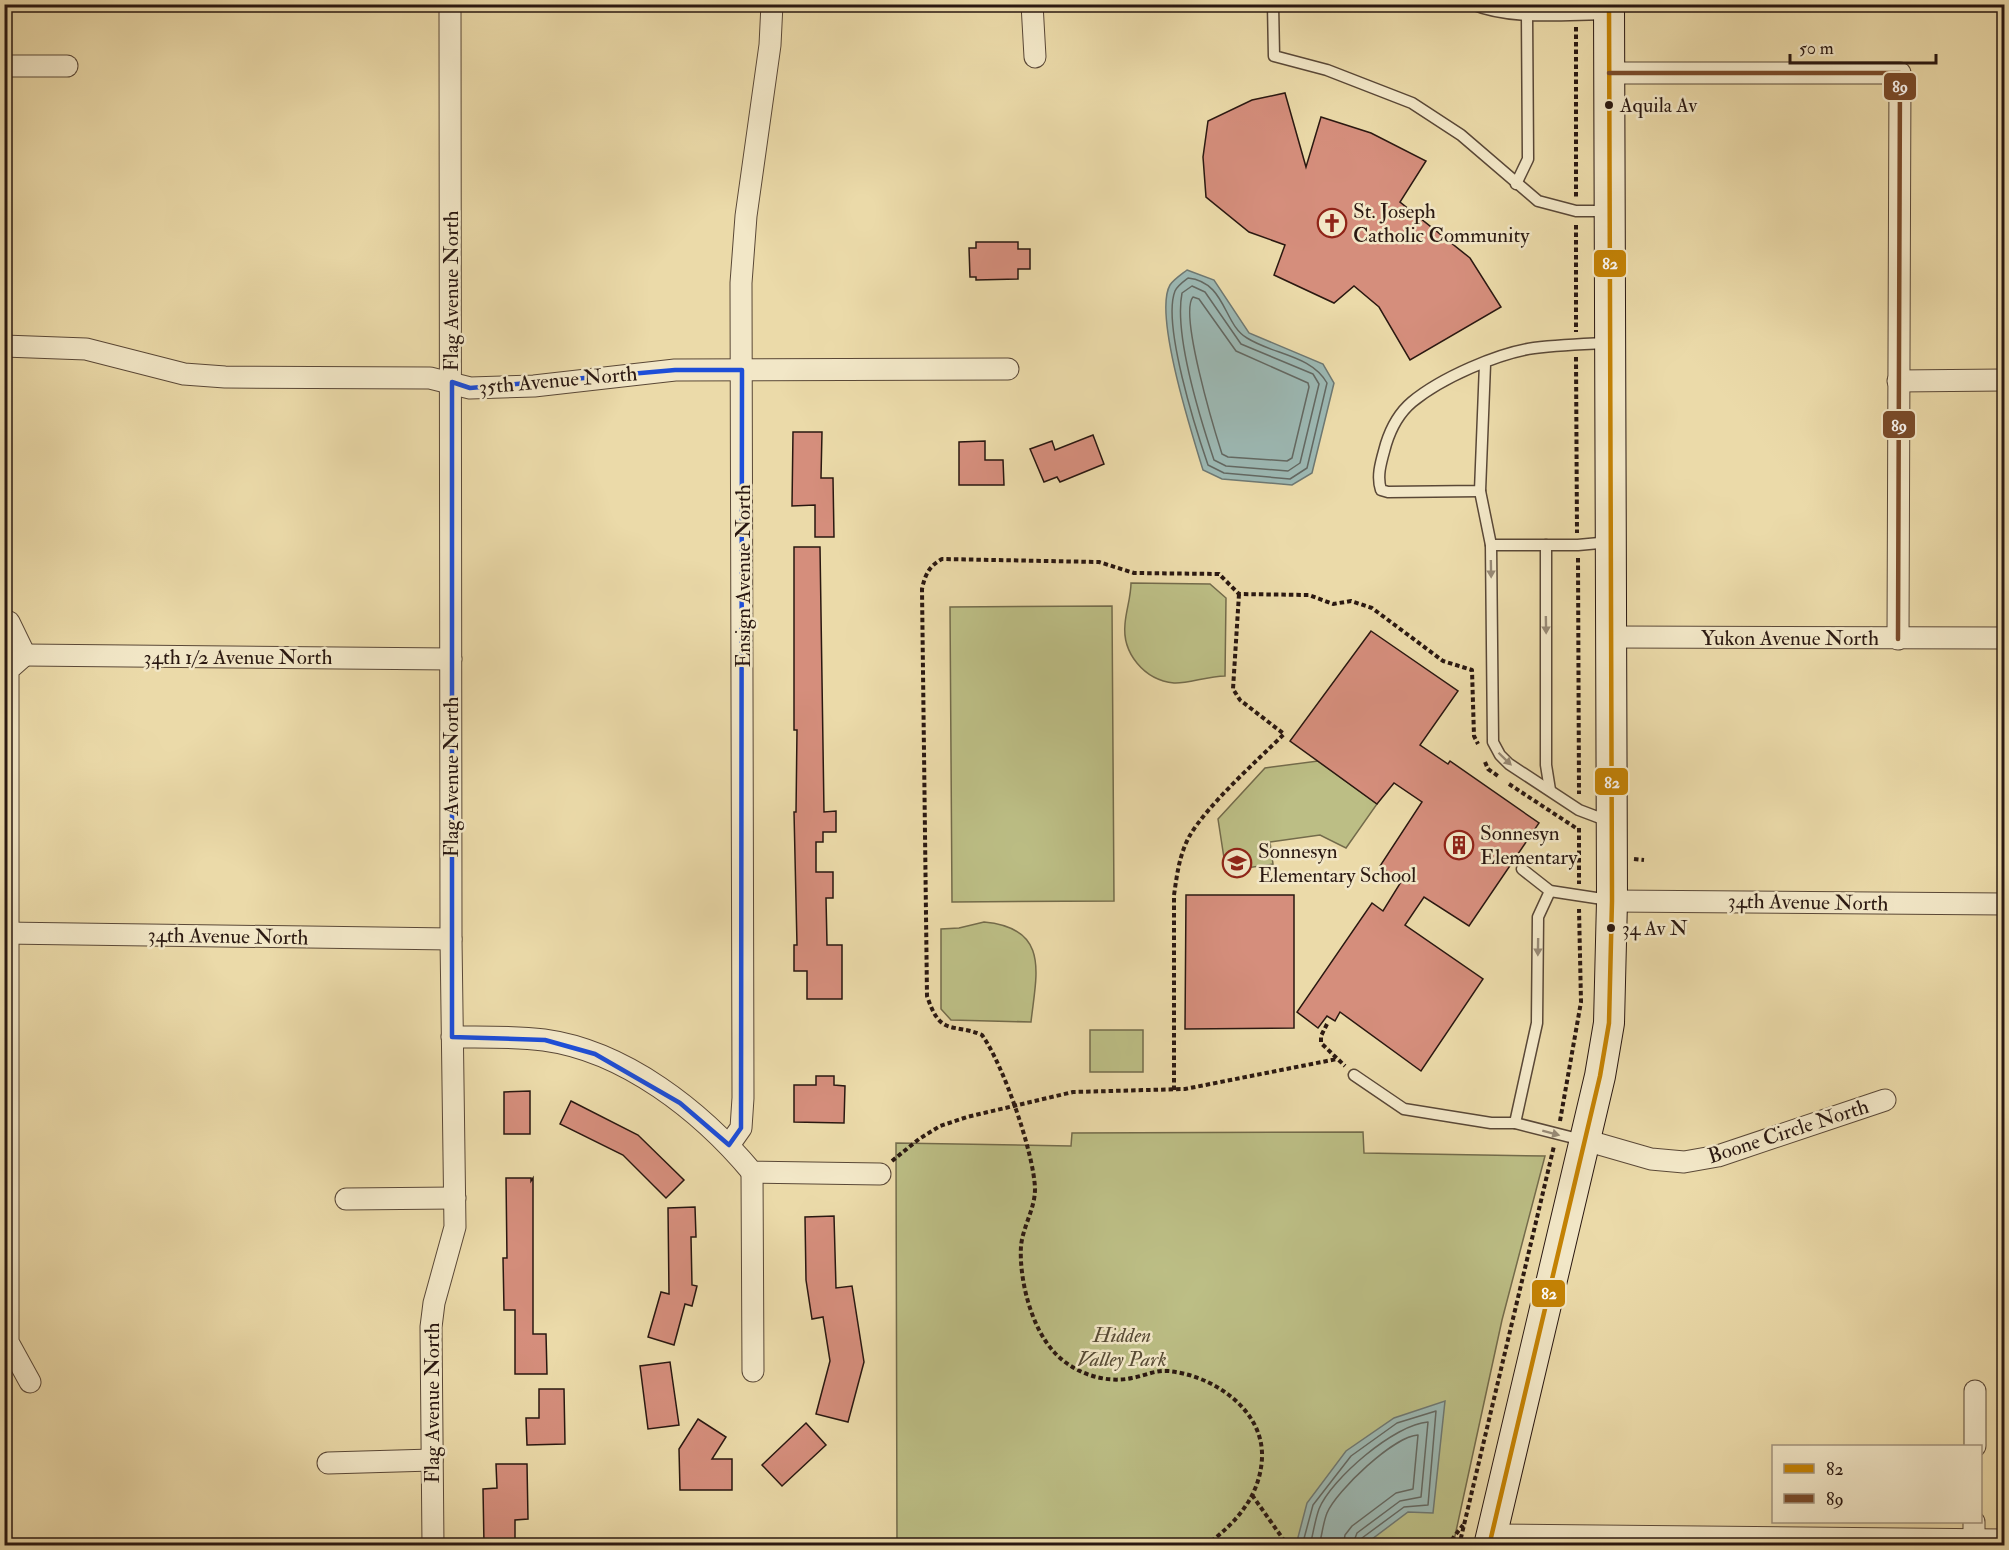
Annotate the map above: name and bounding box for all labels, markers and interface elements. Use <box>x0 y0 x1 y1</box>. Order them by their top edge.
scale bar <box>1790 27 1936 65</box>
text: 50 m <box>1799 37 1834 60</box>
line badge: 89 <box>1883 72 1917 101</box>
text: 89 <box>1892 77 1908 97</box>
place label: Aquila Av <box>1619 93 1697 118</box>
marker: Aquila Av <box>1603 99 1615 111</box>
place label: St. Joseph Catholic Community <box>1353 198 1530 249</box>
church icon: St. Joseph Catholic Community <box>1316 207 1348 239</box>
street label: Flag Avenue North <box>438 210 465 372</box>
line badge: 82 <box>1593 249 1627 278</box>
text: 82 <box>1602 254 1618 274</box>
street label: 35th Avenue North <box>478 360 638 401</box>
line badge: 89 <box>1882 410 1916 439</box>
text: 89 <box>1891 416 1907 436</box>
street label: Ensign Avenue North <box>730 484 757 668</box>
one-way arrow <box>1486 559 1496 578</box>
one-way arrow <box>1541 615 1551 634</box>
street label: Yukon Avenue North <box>1701 625 1879 652</box>
street label: 34th 1/2 Avenue North <box>144 644 332 671</box>
street label: Flag Avenue North <box>438 696 465 858</box>
one-way arrow <box>1498 752 1513 766</box>
line badge: 82 <box>1594 767 1629 796</box>
text: 82 <box>1604 773 1620 793</box>
place label: Sonnesyn Elementary <box>1480 820 1578 871</box>
building icon: Sonnesyn Elementary <box>1443 829 1475 861</box>
place label: Sonnesyn Elementary School <box>1258 838 1417 889</box>
school or university icon: Sonnesyn Elementary School <box>1221 847 1253 879</box>
street label: 34th Avenue North <box>1727 888 1889 917</box>
place label: 34 Av N <box>1622 916 1688 941</box>
street label: 34th Avenue North <box>147 922 309 951</box>
marker: 34 Av N <box>1605 922 1617 934</box>
one-way arrow <box>1533 938 1543 957</box>
street label: Boone Circle North <box>1704 1093 1872 1170</box>
one-way arrow <box>1542 1129 1561 1139</box>
line badge: 82 <box>1531 1279 1566 1308</box>
text: 82 <box>1541 1284 1557 1304</box>
street label: Flag Avenue North <box>419 1322 446 1484</box>
park label: Hidden Valley Park <box>1077 1322 1167 1373</box>
legend <box>1772 1445 1982 1523</box>
text: 82 <box>1826 1458 1844 1481</box>
text: 89 <box>1826 1488 1844 1511</box>

